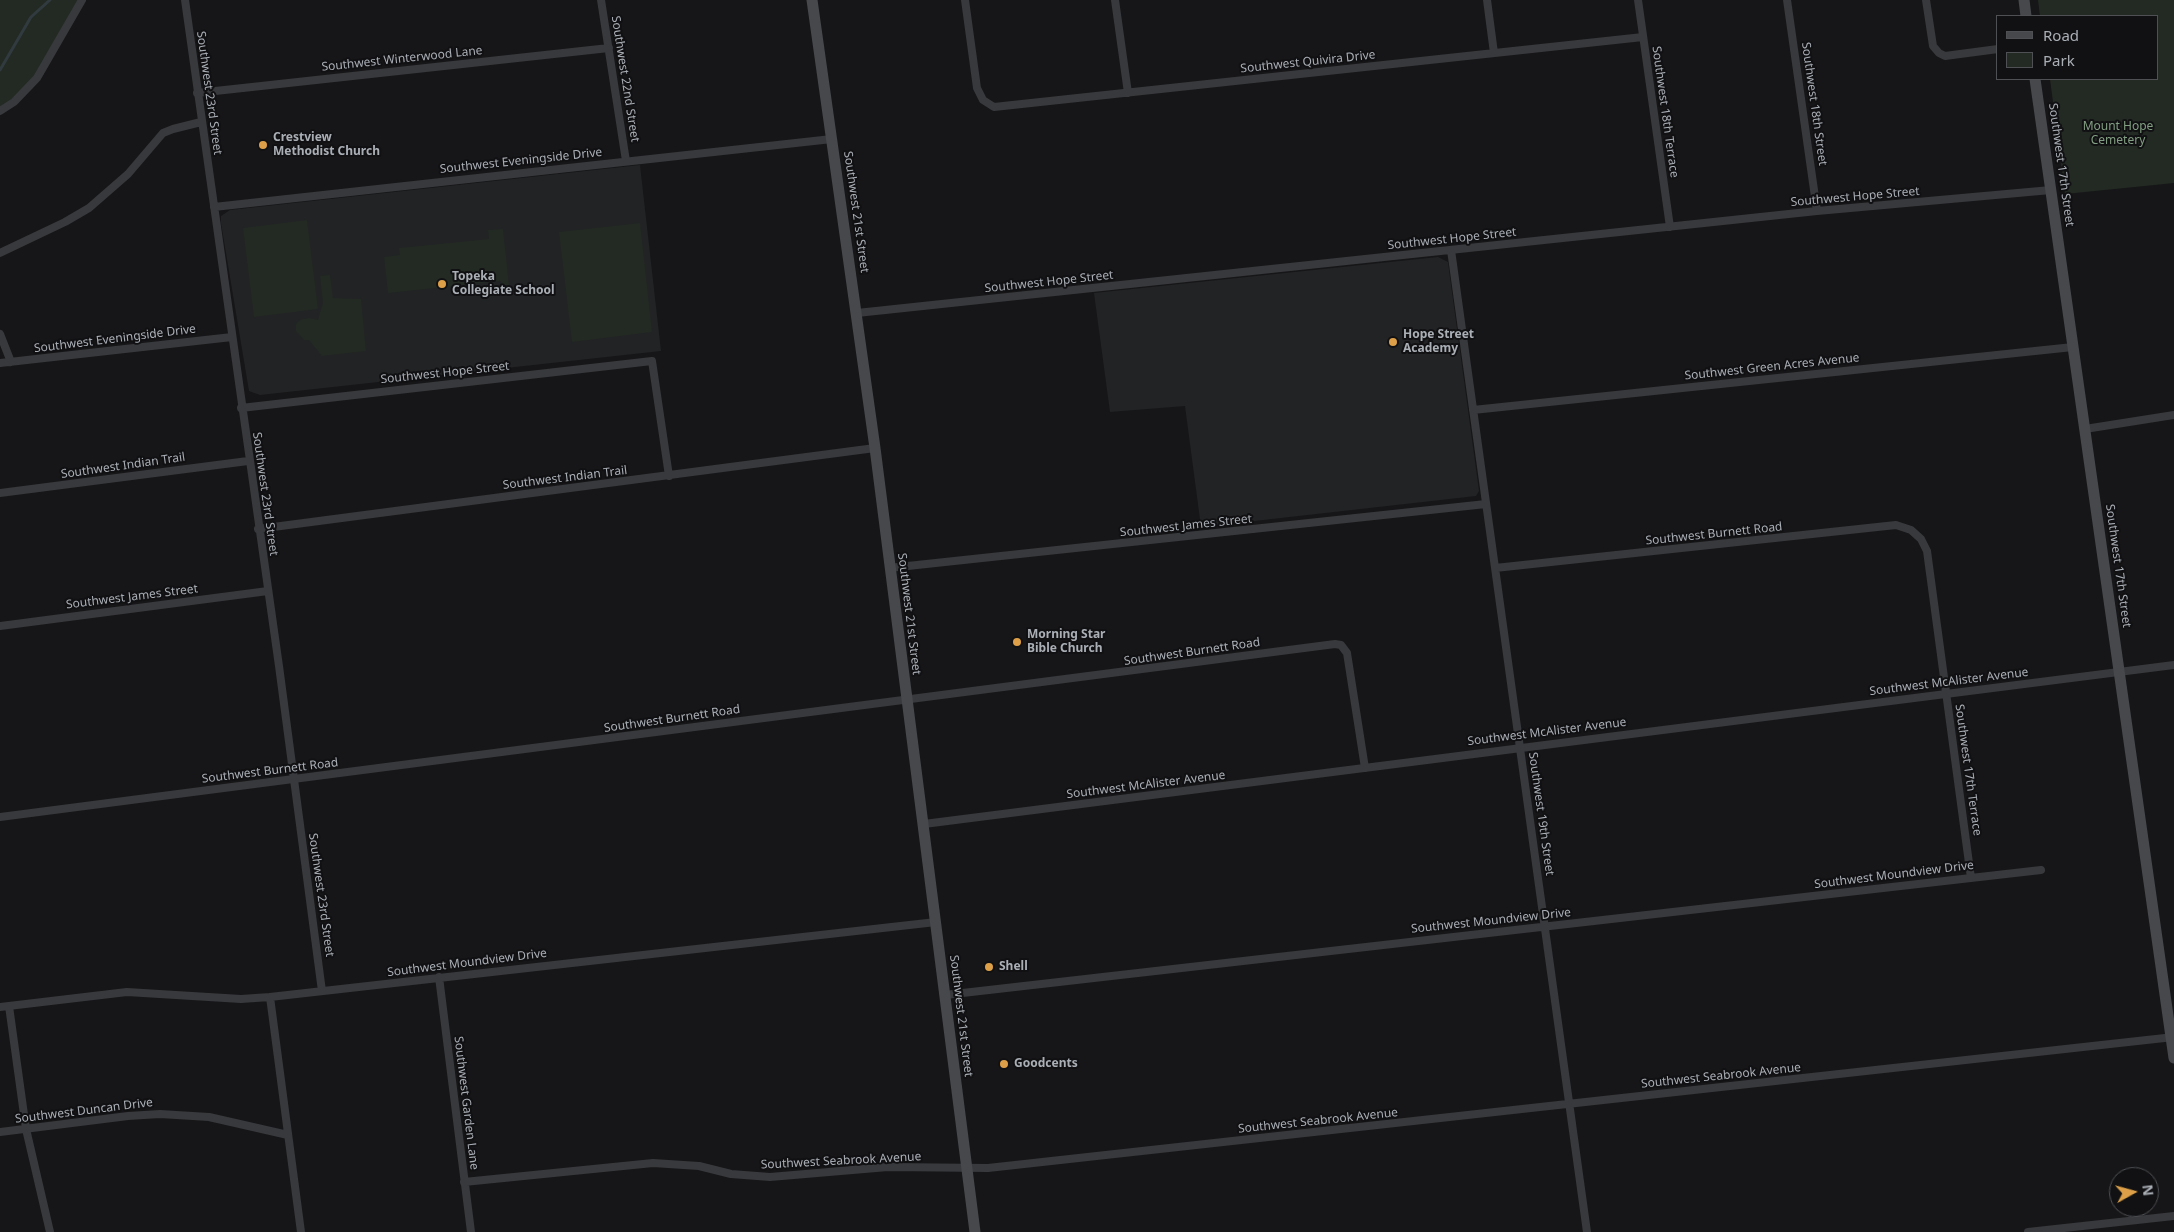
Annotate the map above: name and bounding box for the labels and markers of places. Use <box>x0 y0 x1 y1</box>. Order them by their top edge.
place label: Crestview Methodist Church <box>273 131 380 159</box>
marker: Crestview Methodist Church <box>257 139 269 151</box>
place label: Topeka Collegiate School <box>452 270 555 298</box>
marker: Topeka Collegiate School <box>436 278 448 290</box>
place label: Hope Street Academy <box>1403 328 1474 356</box>
marker: Hope Street Academy <box>1387 336 1399 348</box>
place label: Morning Star Bible Church <box>1027 628 1105 656</box>
marker: Morning Star Bible Church <box>1011 636 1023 648</box>
place label: Shell <box>999 960 1028 974</box>
marker: Shell <box>983 961 995 973</box>
place label: Goodcents <box>1014 1057 1078 1071</box>
marker: Goodcents <box>998 1058 1010 1070</box>

